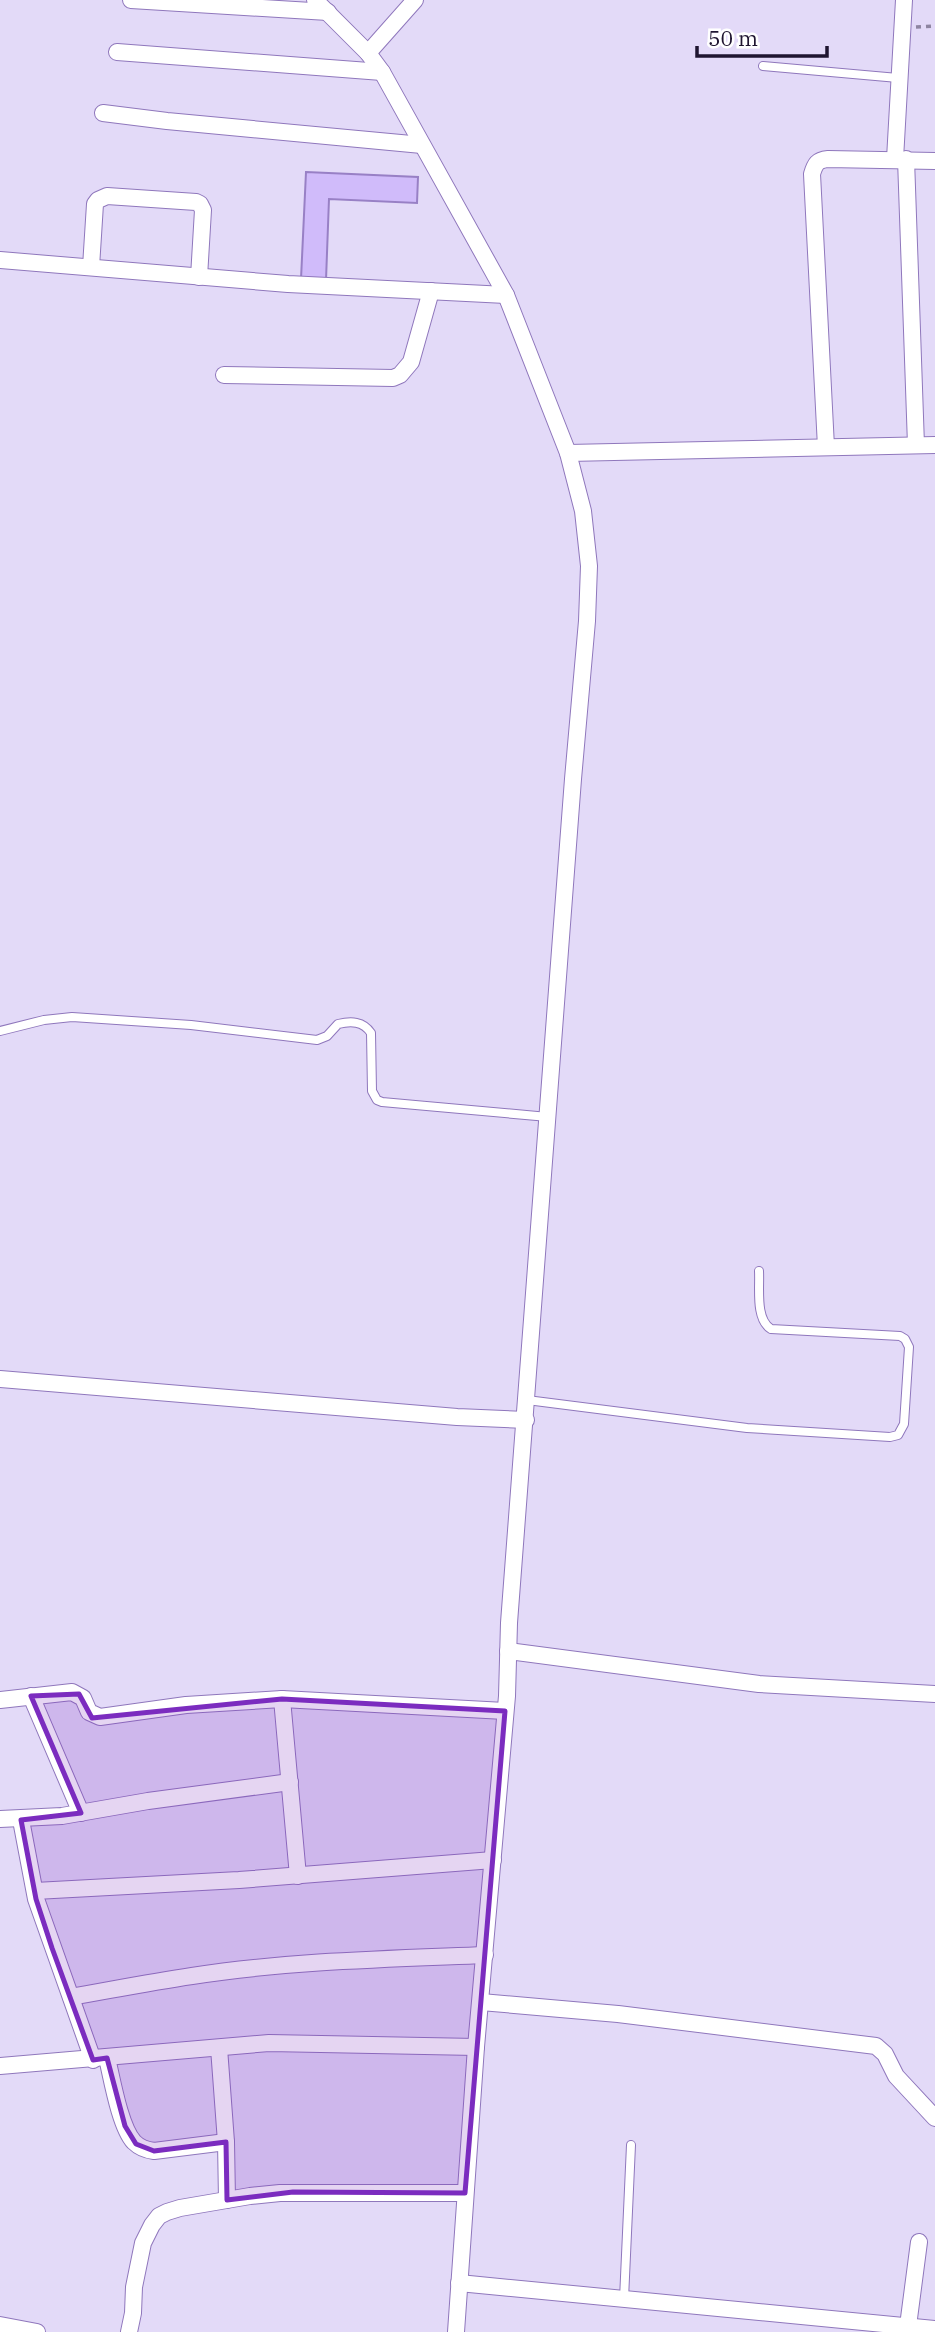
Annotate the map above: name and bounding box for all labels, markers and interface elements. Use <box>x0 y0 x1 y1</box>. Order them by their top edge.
scale bar <box>697 14 827 58</box>
text: 50 m <box>708 24 758 52</box>

